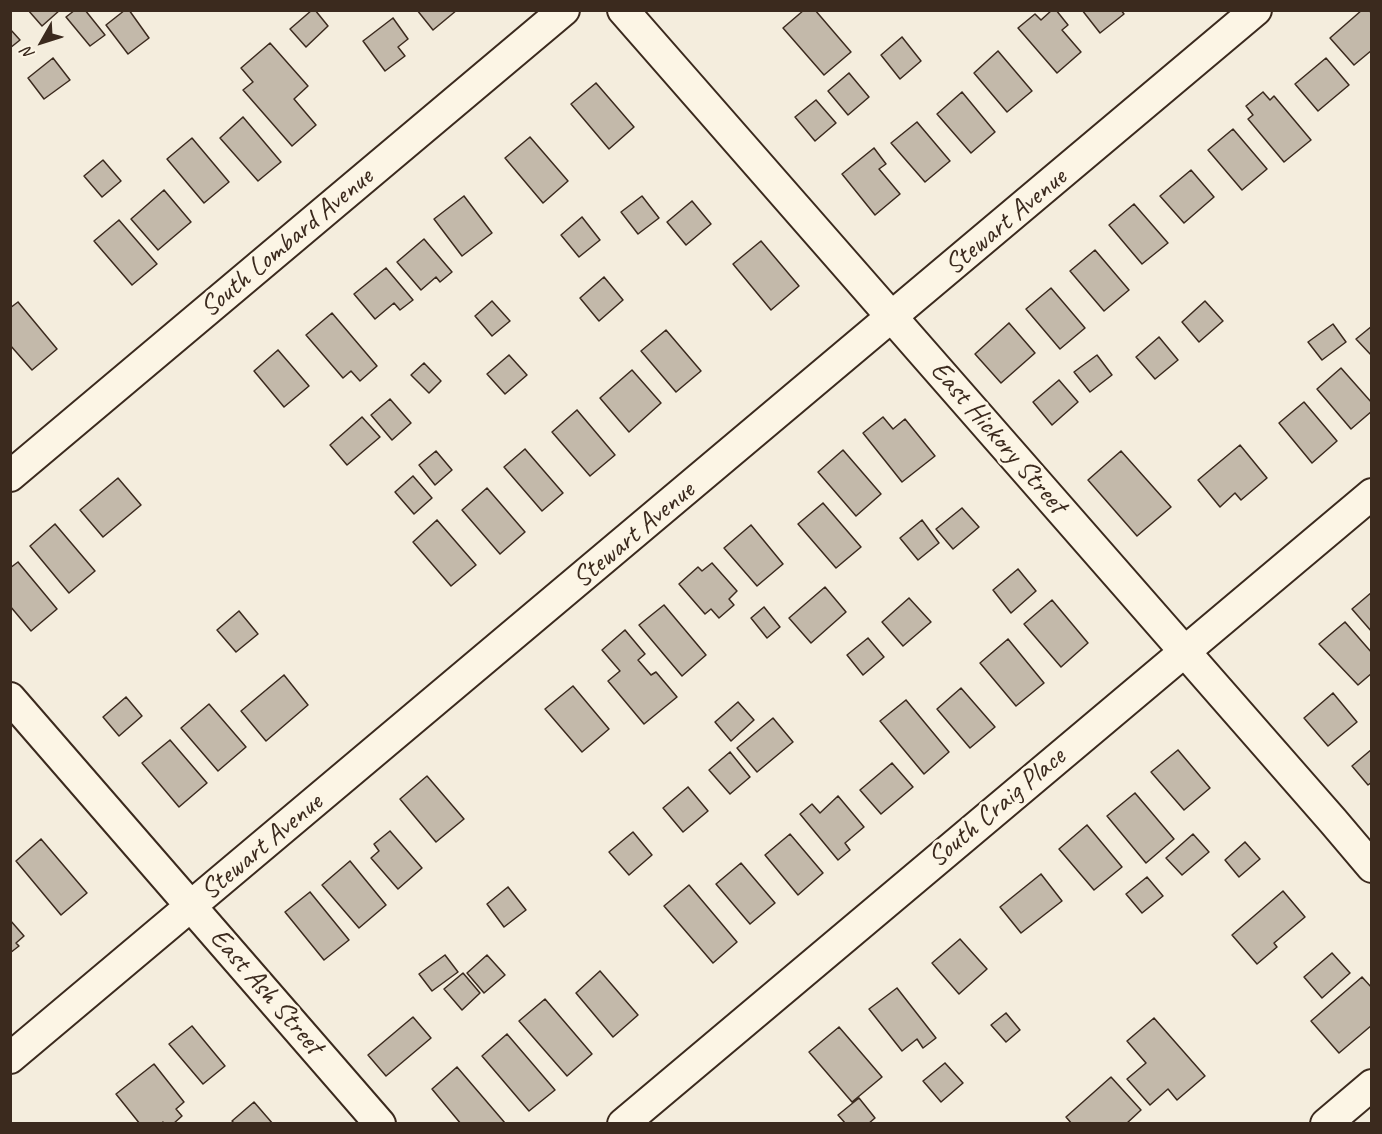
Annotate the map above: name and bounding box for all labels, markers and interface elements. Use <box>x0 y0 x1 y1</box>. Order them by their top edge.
north arrow <box>12 12 72 72</box>
text: N <box>17 43 39 63</box>
street label: South Lombard Avenue <box>194 161 380 325</box>
street label: Stewart Avenue <box>938 161 1074 283</box>
street label: East Hickory Street <box>923 355 1073 521</box>
street label: Stewart Avenue <box>566 474 702 596</box>
street label: South Craig Place <box>922 741 1072 875</box>
street label: Stewart Avenue <box>194 786 330 908</box>
street label: East Ash Street <box>202 922 330 1062</box>

